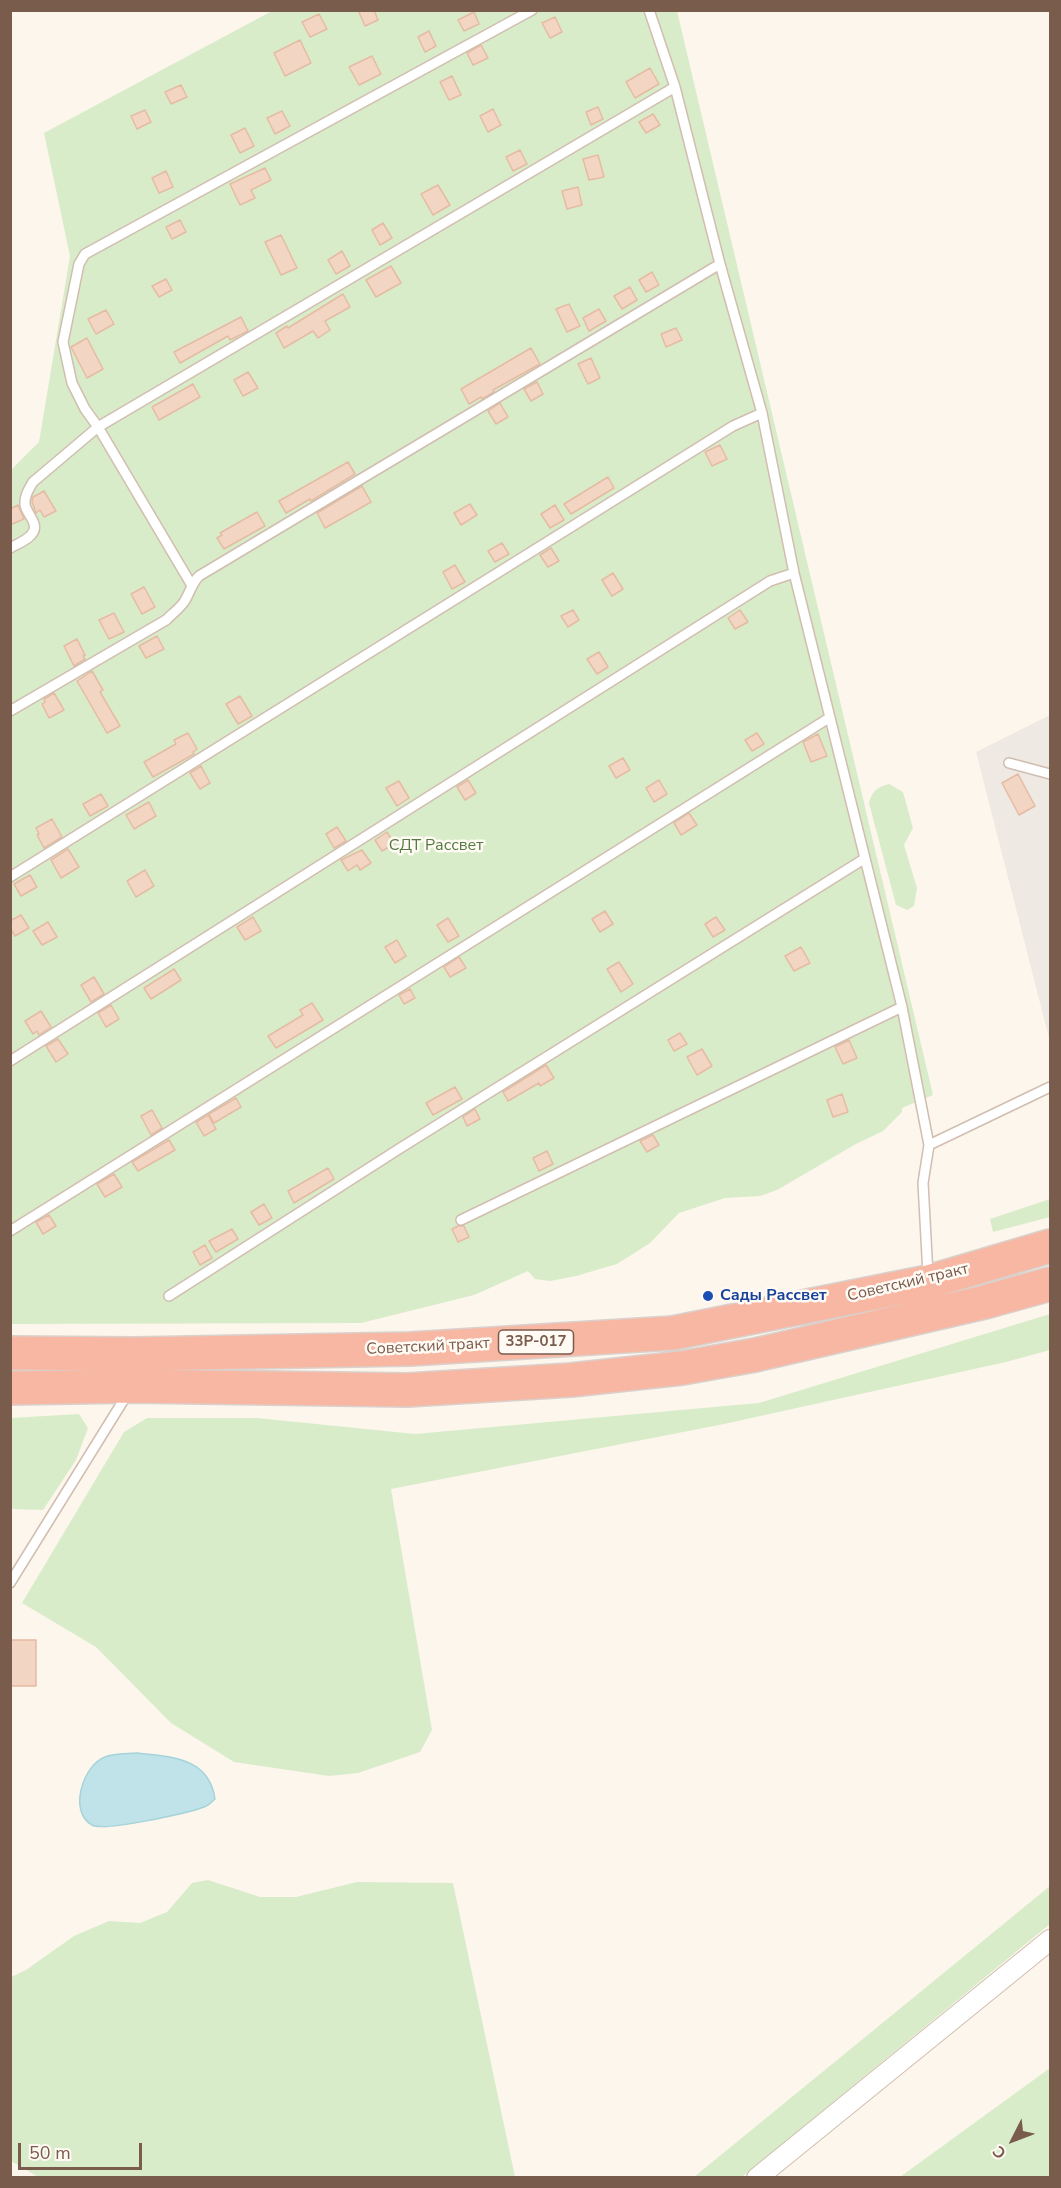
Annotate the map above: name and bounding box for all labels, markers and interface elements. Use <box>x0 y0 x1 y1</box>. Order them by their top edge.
park label: СДТ Рассвет <box>389 836 483 856</box>
street label: Советский тракт <box>846 1260 970 1306</box>
place label: Сады Рассвет <box>720 1286 827 1306</box>
marker: Сады Рассвет <box>701 1289 715 1303</box>
road number: 33Р-017 <box>498 1330 574 1354</box>
street label: Советский тракт <box>366 1334 490 1360</box>
north arrow <box>983 2110 1043 2170</box>
scale bar <box>21 2131 146 2169</box>
text: 50 m <box>29 2141 71 2165</box>
text: С <box>988 2141 1011 2163</box>

